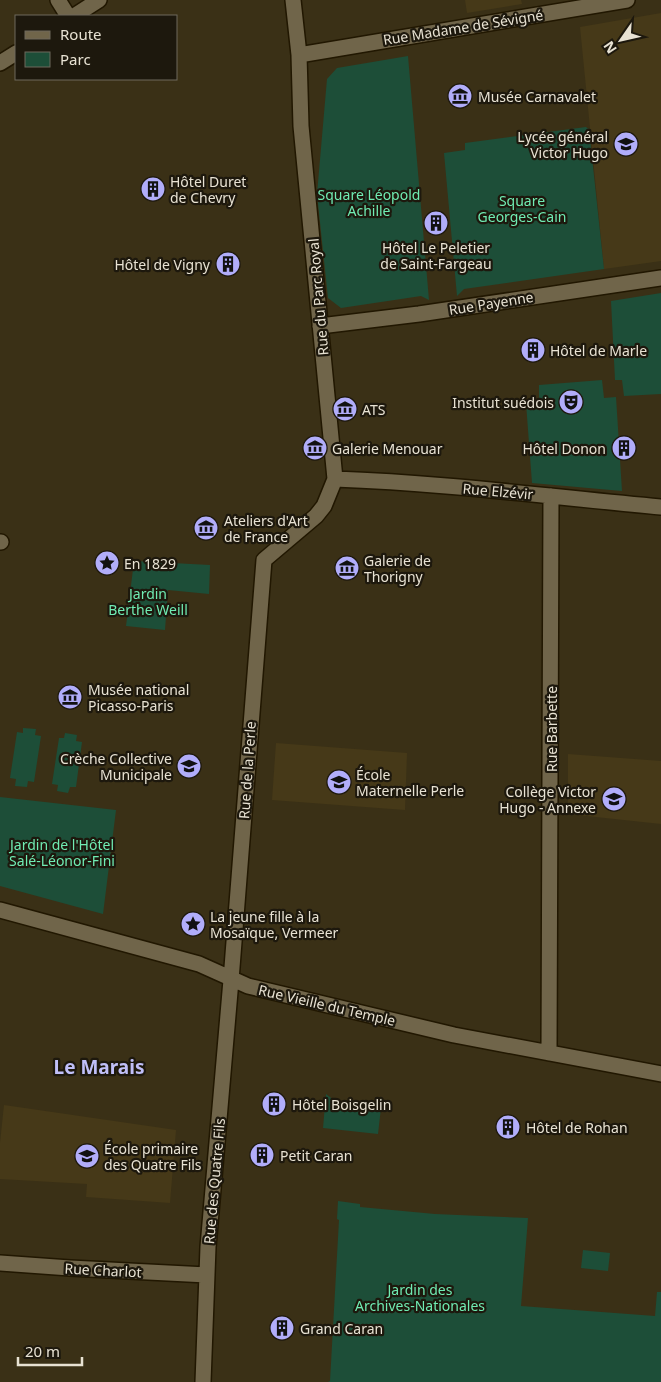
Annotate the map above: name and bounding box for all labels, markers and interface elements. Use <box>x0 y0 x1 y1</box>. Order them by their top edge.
street label: Rue Madame de Sévigné <box>382 5 545 49</box>
legend <box>15 15 178 80</box>
north arrow <box>596 15 646 65</box>
text: Route <box>60 24 102 44</box>
text: N <box>599 38 621 58</box>
text: Parc <box>60 49 91 69</box>
museum icon: Musée Carnavalet <box>447 83 473 109</box>
place label: Musée Carnavalet <box>478 87 596 106</box>
place label: Lycée général Victor Hugo <box>517 127 608 162</box>
school or university icon: Lycée général Victor Hugo <box>613 131 639 157</box>
place label: Hôtel Duret de Chevry <box>170 172 246 207</box>
building icon: Hôtel Duret de Chevry <box>140 176 166 202</box>
park label: Square Léopold Achille <box>318 185 420 220</box>
park label: Square Georges-Cain <box>478 191 566 226</box>
building icon: Hôtel Le Peletier de Saint-Fargeau <box>423 210 449 236</box>
street label: Rue du Parc Royal <box>303 238 333 356</box>
place label: Hôtel Le Peletier de Saint-Fargeau <box>380 238 492 273</box>
building icon: Hôtel de Vigny <box>215 251 241 277</box>
place label: Hôtel de Vigny <box>114 255 211 274</box>
street label: Rue Payenne <box>447 287 535 319</box>
building icon: Hôtel de Marle <box>520 337 546 363</box>
place label: Hôtel de Marle <box>550 341 647 360</box>
theatre icon: Institut suédois <box>558 389 584 415</box>
place label: Institut suédois <box>452 393 554 412</box>
museum icon: ATS <box>332 396 358 422</box>
place label: ATS <box>362 400 386 419</box>
museum icon: Galerie Menouar <box>302 435 328 461</box>
building icon: Hôtel Donon <box>611 435 637 461</box>
place label: Galerie Menouar <box>332 439 443 458</box>
place label: Hôtel Donon <box>522 439 606 458</box>
street label: Rue Elzévir <box>462 478 534 504</box>
place label: Ateliers d'Art de France <box>224 511 308 546</box>
museum icon: Ateliers d'Art de France <box>193 515 219 541</box>
place icon: En 1829 <box>94 550 120 576</box>
place label: Galerie de Thorigny <box>364 551 431 586</box>
place label: En 1829 <box>124 554 176 573</box>
museum icon: Galerie de Thorigny <box>334 555 360 581</box>
park label: Jardin Berthe Weill <box>108 584 188 619</box>
place label: Musée national Picasso-Paris <box>88 680 189 715</box>
museum icon: Musée national Picasso-Paris <box>57 684 83 710</box>
street label: Rue Barbette <box>542 686 561 772</box>
street label: Rue de la Perle <box>234 720 260 819</box>
place label: Crèche Collective Municipale <box>60 749 172 784</box>
school or university icon: Crèche Collective Municipale <box>176 753 202 779</box>
place label: École Maternelle Perle <box>356 765 464 800</box>
school or university icon: École Maternelle Perle <box>326 769 352 795</box>
place label: Collège Victor Hugo - Annexe <box>499 782 596 817</box>
school or university icon: Collège Victor Hugo - Annexe <box>601 786 627 812</box>
park label: Jardin de l'Hôtel Salé-Léonor-Fini <box>8 835 115 870</box>
place label: La jeune fille à la Mosaïque, Vermeer <box>210 907 339 942</box>
place icon: La jeune fille à la Mosaïque, Vermeer <box>180 911 206 937</box>
street label: Rue Vieille du Temple <box>257 980 397 1030</box>
district label: Le Marais <box>54 1054 144 1080</box>
building icon: Hôtel Boisgelin <box>261 1091 287 1117</box>
place label: Hôtel Boisgelin <box>292 1095 391 1114</box>
building icon: Hôtel de Rohan <box>495 1114 521 1140</box>
street label: Rue des Quatre Fils <box>199 1117 229 1245</box>
place label: Hôtel de Rohan <box>526 1118 628 1137</box>
place label: École primaire des Quatre Fils <box>104 1139 202 1174</box>
building icon: Petit Caran <box>249 1142 275 1168</box>
school or university icon: École primaire des Quatre Fils <box>74 1143 100 1169</box>
place label: Petit Caran <box>280 1146 352 1165</box>
street label: Rue Charlot <box>64 1258 142 1282</box>
park label: Jardin des Archives-Nationales <box>355 1280 485 1315</box>
building icon: Grand Caran <box>269 1315 295 1341</box>
place label: Grand Caran <box>300 1319 383 1338</box>
scale bar <box>18 1334 81 1366</box>
text: 20 m <box>25 1341 60 1361</box>

